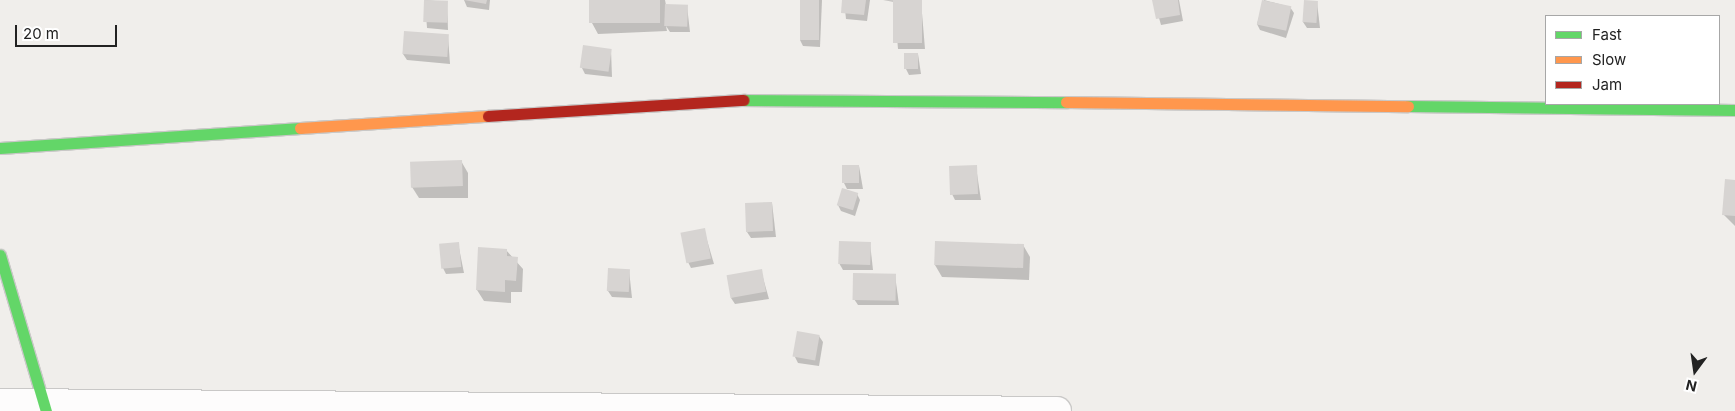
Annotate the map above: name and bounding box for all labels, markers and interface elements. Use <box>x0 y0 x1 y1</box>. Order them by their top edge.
scale bar <box>18 15 120 47</box>
legend <box>1545 15 1720 105</box>
text: 20 m <box>23 24 59 43</box>
text: Fast <box>1592 25 1622 44</box>
text: Slow <box>1592 50 1626 69</box>
text: Jam <box>1592 75 1622 94</box>
north arrow <box>1670 346 1720 396</box>
text: N <box>1684 377 1698 396</box>

